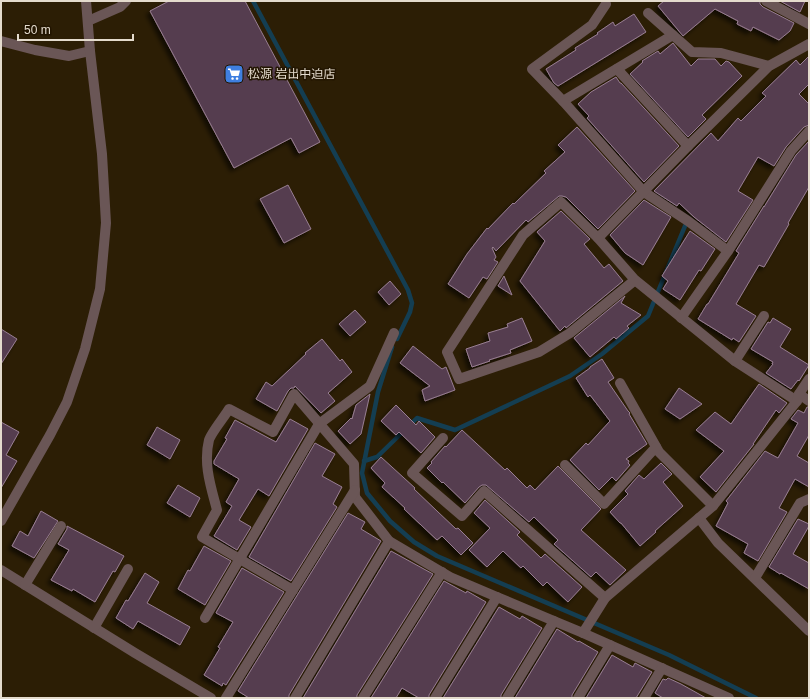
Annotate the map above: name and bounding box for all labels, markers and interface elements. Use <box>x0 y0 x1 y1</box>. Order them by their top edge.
scale bar <box>18 16 133 42</box>
text: 50 m <box>24 23 51 37</box>
supermarket icon: 松源 岩出中迫店 <box>223 63 245 85</box>
place label: 松源 岩出中迫店 <box>248 67 335 81</box>

